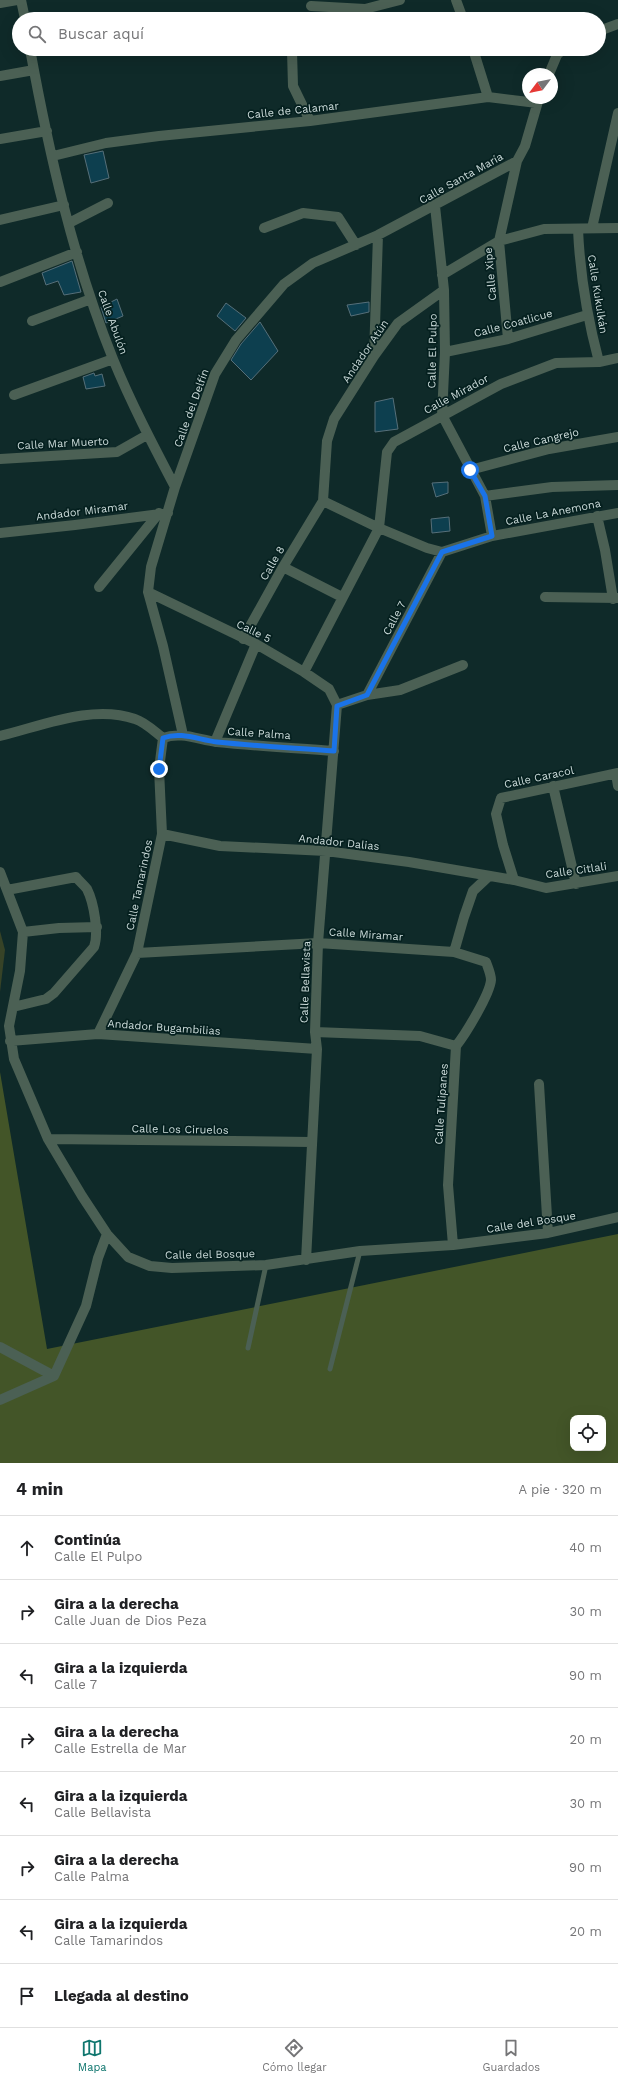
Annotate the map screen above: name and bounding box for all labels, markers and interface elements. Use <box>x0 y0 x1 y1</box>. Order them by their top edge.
search box <box>12 12 606 56</box>
icon: search <box>26 23 48 45</box>
text: Buscar aquí <box>58 25 144 43</box>
north arrow <box>522 68 558 104</box>
street label: Calle de Calamar <box>247 99 340 122</box>
street label: Calle Santa María <box>417 150 506 207</box>
street label: Calle Xipe <box>482 247 499 301</box>
street label: Calle Kukulkán <box>585 254 610 335</box>
street label: Calle Abulón <box>95 288 130 356</box>
street label: Calle Coatlicue <box>472 307 554 340</box>
street label: Calle El Pulpo <box>425 314 440 388</box>
street label: Andador Atún <box>340 317 391 385</box>
street label: Calle del Delfín <box>171 367 212 449</box>
street label: Calle Mirador <box>422 372 491 417</box>
street label: Calle Cangrejo <box>502 425 580 456</box>
street label: Calle Mar Muerto <box>17 435 109 452</box>
route start <box>461 461 479 479</box>
street label: Calle La Anemona <box>504 497 602 528</box>
street label: Andador Miramar <box>35 499 129 524</box>
street label: Calle 8 <box>257 544 288 583</box>
street label: Calle 7 <box>380 599 409 637</box>
street label: Calle 5 <box>234 617 273 645</box>
street label: Calle Palma <box>227 725 291 742</box>
route end <box>150 760 168 778</box>
street label: Calle Caracol <box>503 764 576 791</box>
street label: Andador Dalias <box>298 832 380 853</box>
street label: Calle Tamarindos <box>124 838 155 932</box>
street label: Calle Citlali <box>545 860 608 881</box>
street label: Calle Miramar <box>328 925 404 944</box>
street label: Calle Bellavista <box>298 941 313 1023</box>
street label: Andador Bugambilias <box>107 1017 221 1038</box>
street label: Calle Tulipanes <box>432 1063 451 1145</box>
street label: Calle Los Ciruelos <box>131 1122 229 1137</box>
street label: Calle del Bosque <box>486 1209 577 1236</box>
street label: Calle del Bosque <box>165 1247 255 1262</box>
map controls <box>570 1415 606 1451</box>
button: locate <box>570 1415 606 1451</box>
text: 4 min <box>16 1479 63 1499</box>
text: A pie · 320 m <box>519 1482 602 1497</box>
text: Continúa <box>54 1531 121 1549</box>
icon: ahead <box>16 1537 38 1559</box>
text: 40 m <box>569 1540 602 1555</box>
text: Calle El Pulpo <box>54 1549 142 1564</box>
text: Gira a la derecha <box>54 1595 179 1613</box>
icon: right <box>16 1601 38 1623</box>
text: 30 m <box>570 1604 602 1619</box>
text: Calle Juan de Dios Peza <box>54 1613 207 1628</box>
text: Gira a la izquierda <box>54 1659 187 1677</box>
icon: left <box>16 1665 38 1687</box>
text: 90 m <box>569 1668 602 1683</box>
text: Calle 7 <box>54 1677 97 1692</box>
text: Gira a la derecha <box>54 1723 179 1741</box>
icon: right <box>16 1729 38 1751</box>
text: 20 m <box>570 1732 602 1747</box>
text: Calle Estrella de Mar <box>54 1741 187 1756</box>
text: Gira a la izquierda <box>54 1787 187 1805</box>
icon: left <box>16 1793 38 1815</box>
text: 30 m <box>570 1796 602 1811</box>
text: Calle Bellavista <box>54 1805 151 1820</box>
text: Gira a la derecha <box>54 1851 179 1869</box>
icon: right <box>16 1857 38 1879</box>
text: 90 m <box>569 1860 602 1875</box>
text: Calle Palma <box>54 1869 129 1884</box>
text: Gira a la izquierda <box>54 1915 187 1933</box>
icon: left <box>16 1921 38 1943</box>
text: 20 m <box>570 1924 602 1939</box>
text: Calle Tamarindos <box>54 1933 163 1948</box>
icon: arrive <box>16 1985 38 2007</box>
text: Llegada al destino <box>54 1987 189 2005</box>
tab: Mapa <box>78 2037 107 2074</box>
tab: Cómo llegar <box>262 2037 327 2074</box>
tab: Guardados <box>482 2037 540 2074</box>

